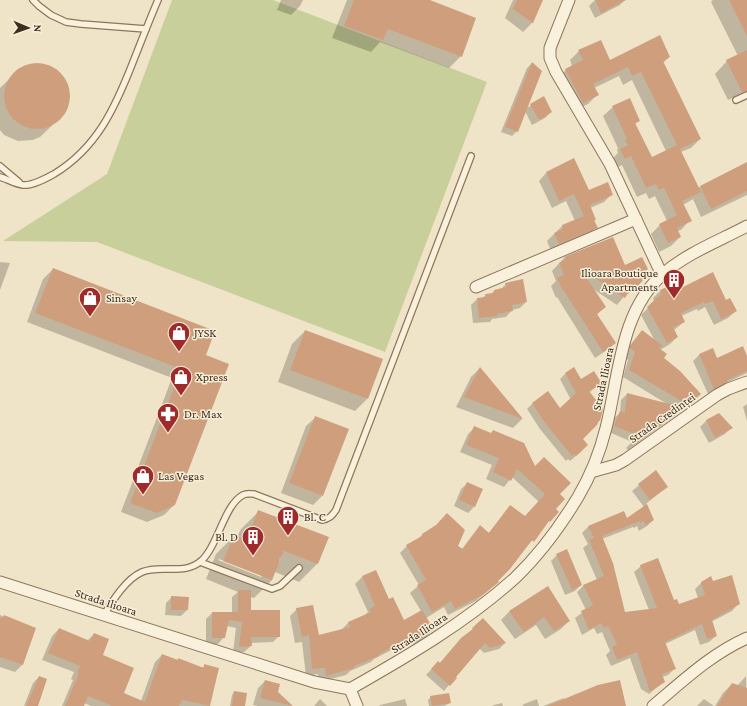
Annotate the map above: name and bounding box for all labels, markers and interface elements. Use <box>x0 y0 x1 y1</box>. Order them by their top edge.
north arrow <box>8 8 48 48</box>
text: N <box>32 24 44 33</box>
place label: Ilioara Boutique Apartments <box>581 266 658 294</box>
building icon: Ilioara Boutique Apartments <box>661 267 687 300</box>
shop icon: Sinsay <box>77 285 103 318</box>
place label: Sinsay <box>106 291 137 305</box>
shop icon: JYSK <box>166 320 192 353</box>
place label: JYSK <box>193 326 216 340</box>
street label: Strada Ilioara <box>589 346 617 412</box>
shop icon: Xpress <box>168 364 194 397</box>
place label: Xpress <box>196 370 228 384</box>
street label: Strada Credinței <box>626 390 698 447</box>
pharmacy icon: Dr. Max <box>155 401 181 434</box>
place label: Dr. Max <box>184 407 223 421</box>
shop icon: Las Vegas <box>130 463 156 496</box>
place label: Las Vegas <box>158 469 204 483</box>
building icon: Bl. C <box>275 504 301 537</box>
place label: Bl. C <box>304 510 326 524</box>
building icon: Bl. D <box>240 524 266 557</box>
place label: Bl. D <box>215 530 238 544</box>
street label: Strada Ilioara <box>73 585 139 619</box>
street label: Strada Ilioara <box>388 609 450 656</box>

